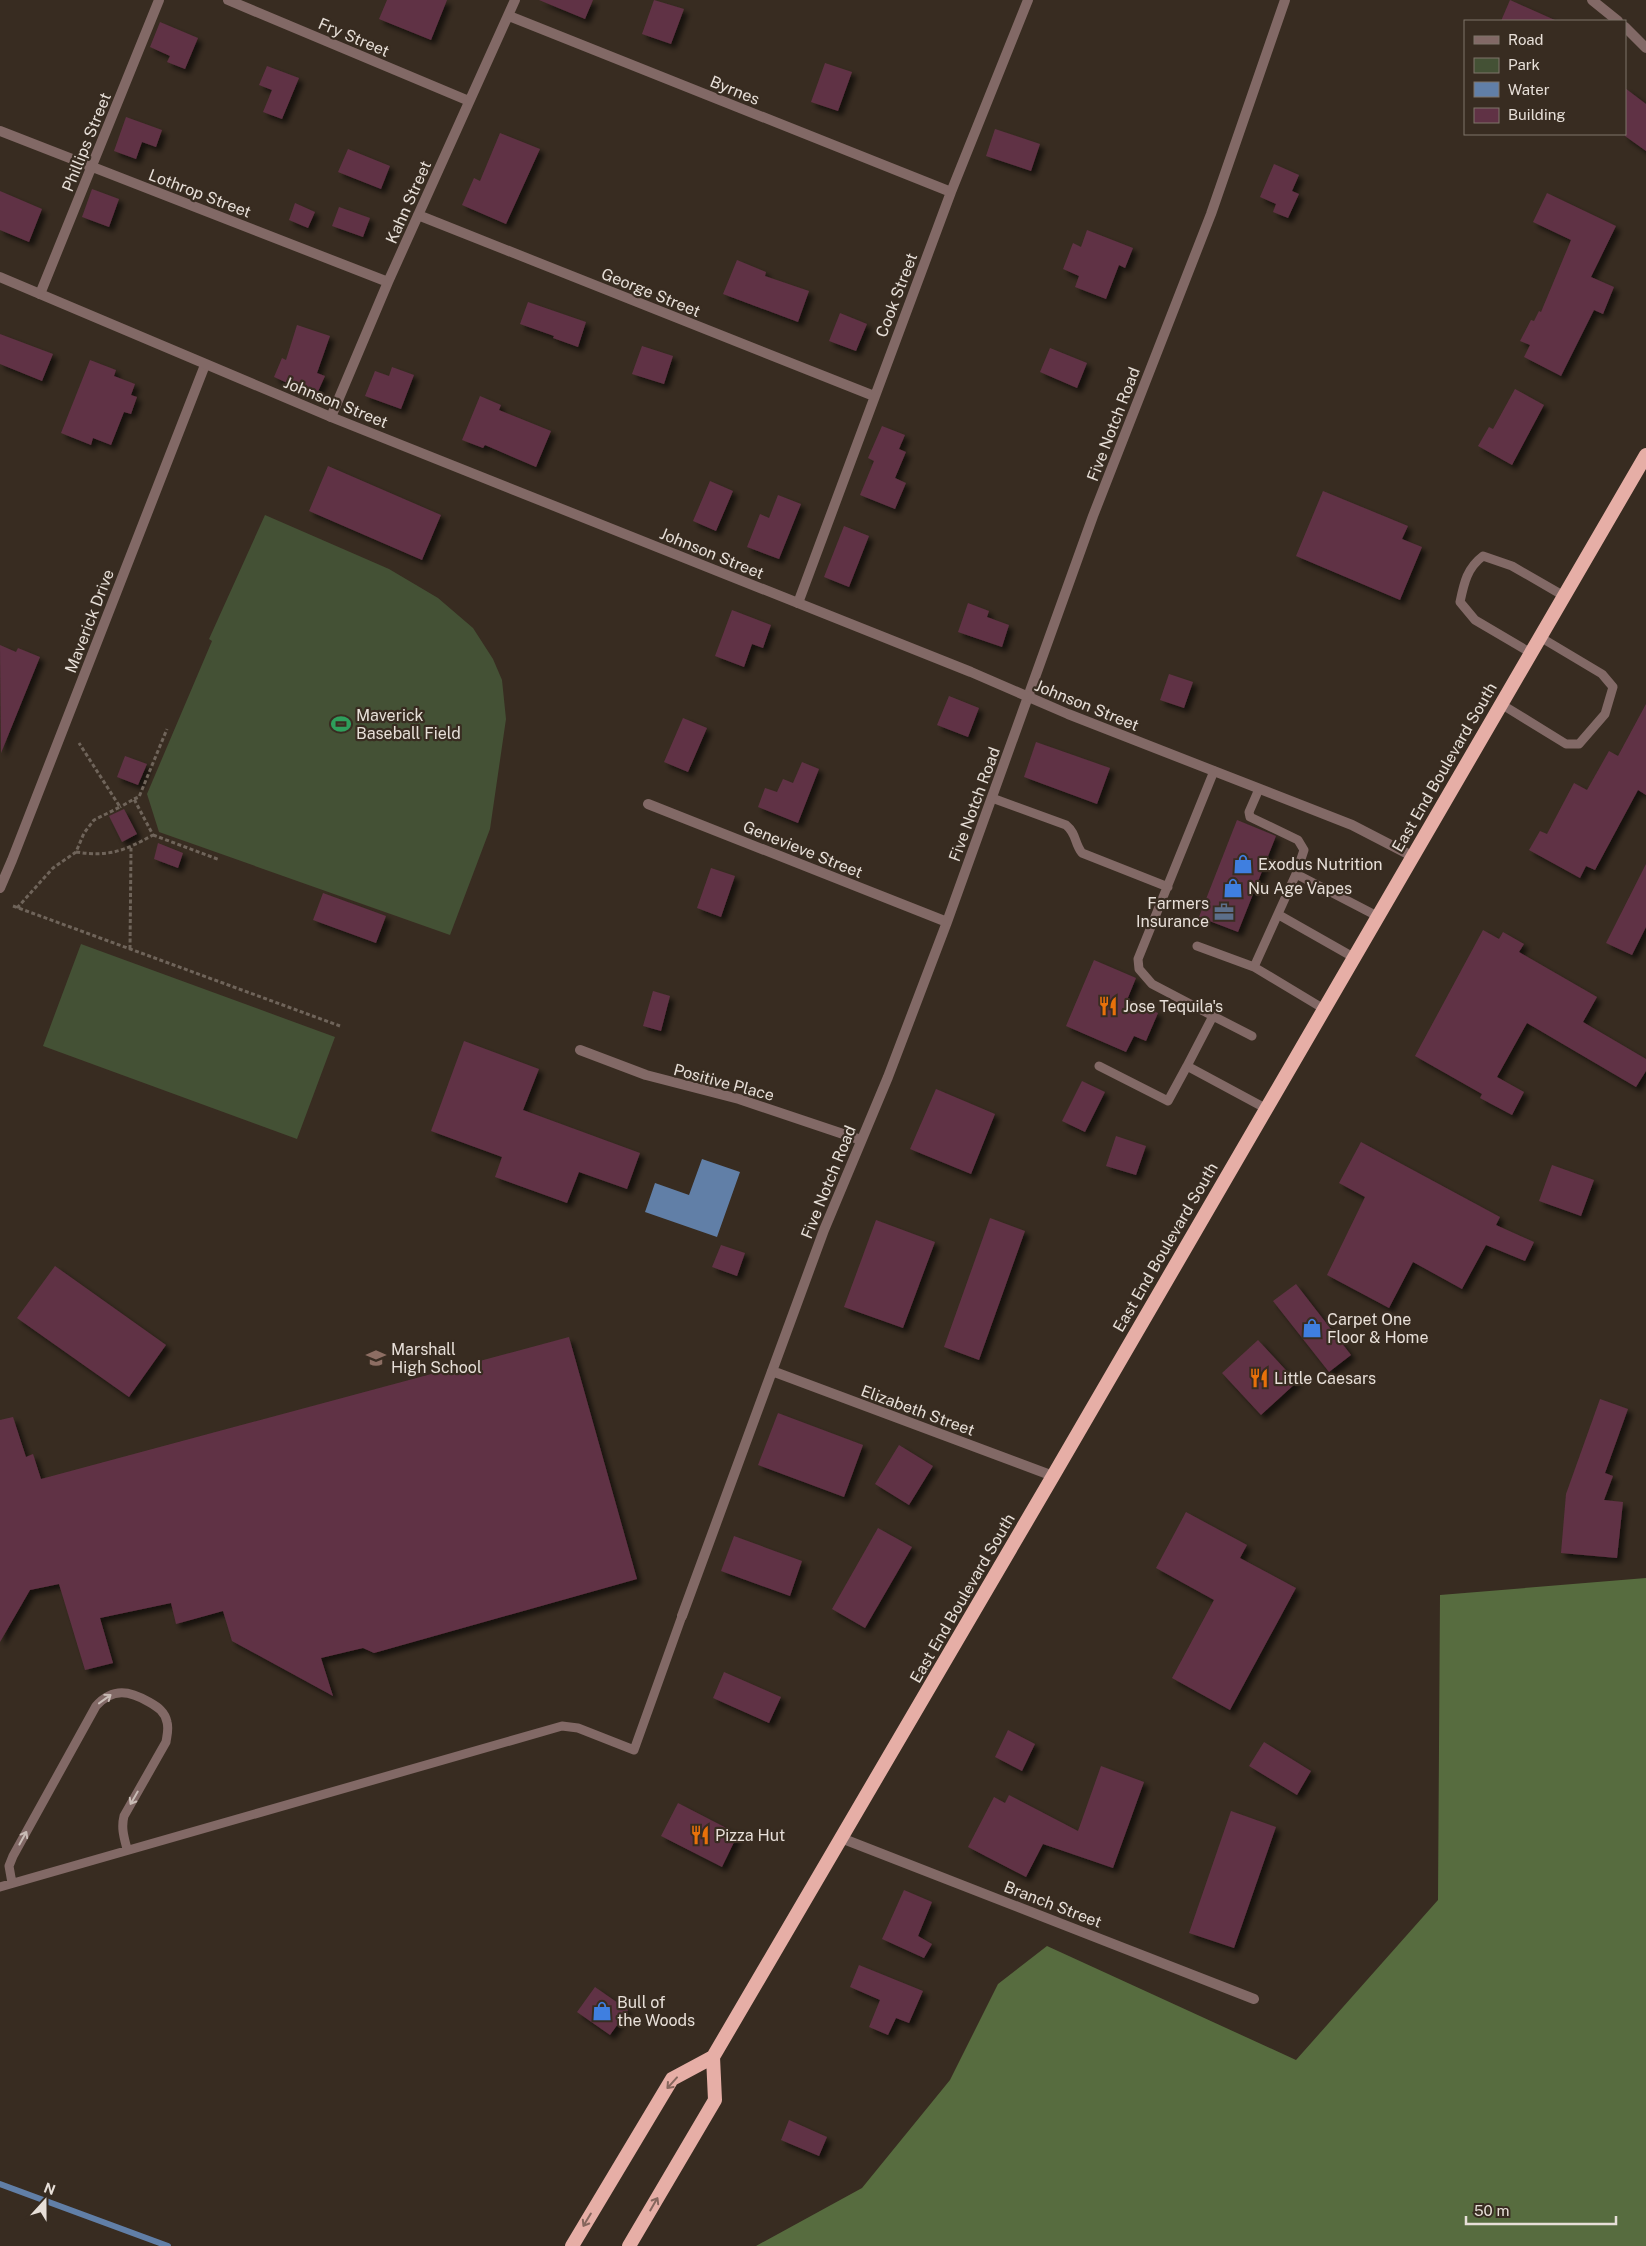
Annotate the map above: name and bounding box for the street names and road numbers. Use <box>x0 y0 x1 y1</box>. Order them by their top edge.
street label: Fry Street <box>316 14 392 61</box>
street label: Byrnes <box>707 72 762 109</box>
street label: Phillips Street <box>58 90 115 194</box>
street label: Kahn Street <box>382 158 435 247</box>
street label: Lothrop Street <box>146 165 254 222</box>
street label: Cook Street <box>872 250 921 340</box>
street label: George Street <box>599 264 703 321</box>
street label: Five Notch Road <box>1083 365 1144 484</box>
street label: Johnson Street <box>281 373 391 432</box>
street label: Johnson Street <box>657 524 767 583</box>
street label: Maverick Drive <box>61 567 118 676</box>
street label: Johnson Street <box>1032 676 1142 735</box>
street label: East End Boulevard South <box>1388 679 1501 855</box>
street label: Five Notch Road <box>945 744 1004 864</box>
street label: Genevieve Street <box>740 817 865 882</box>
street label: Positive Place <box>671 1060 776 1105</box>
street label: Five Notch Road <box>797 1123 860 1242</box>
street label: East End Boulevard South <box>1109 1159 1222 1335</box>
street label: Elizabeth Street <box>858 1381 977 1440</box>
street label: East End Boulevard South <box>906 1510 1019 1686</box>
street label: Branch Street <box>1001 1877 1104 1932</box>

